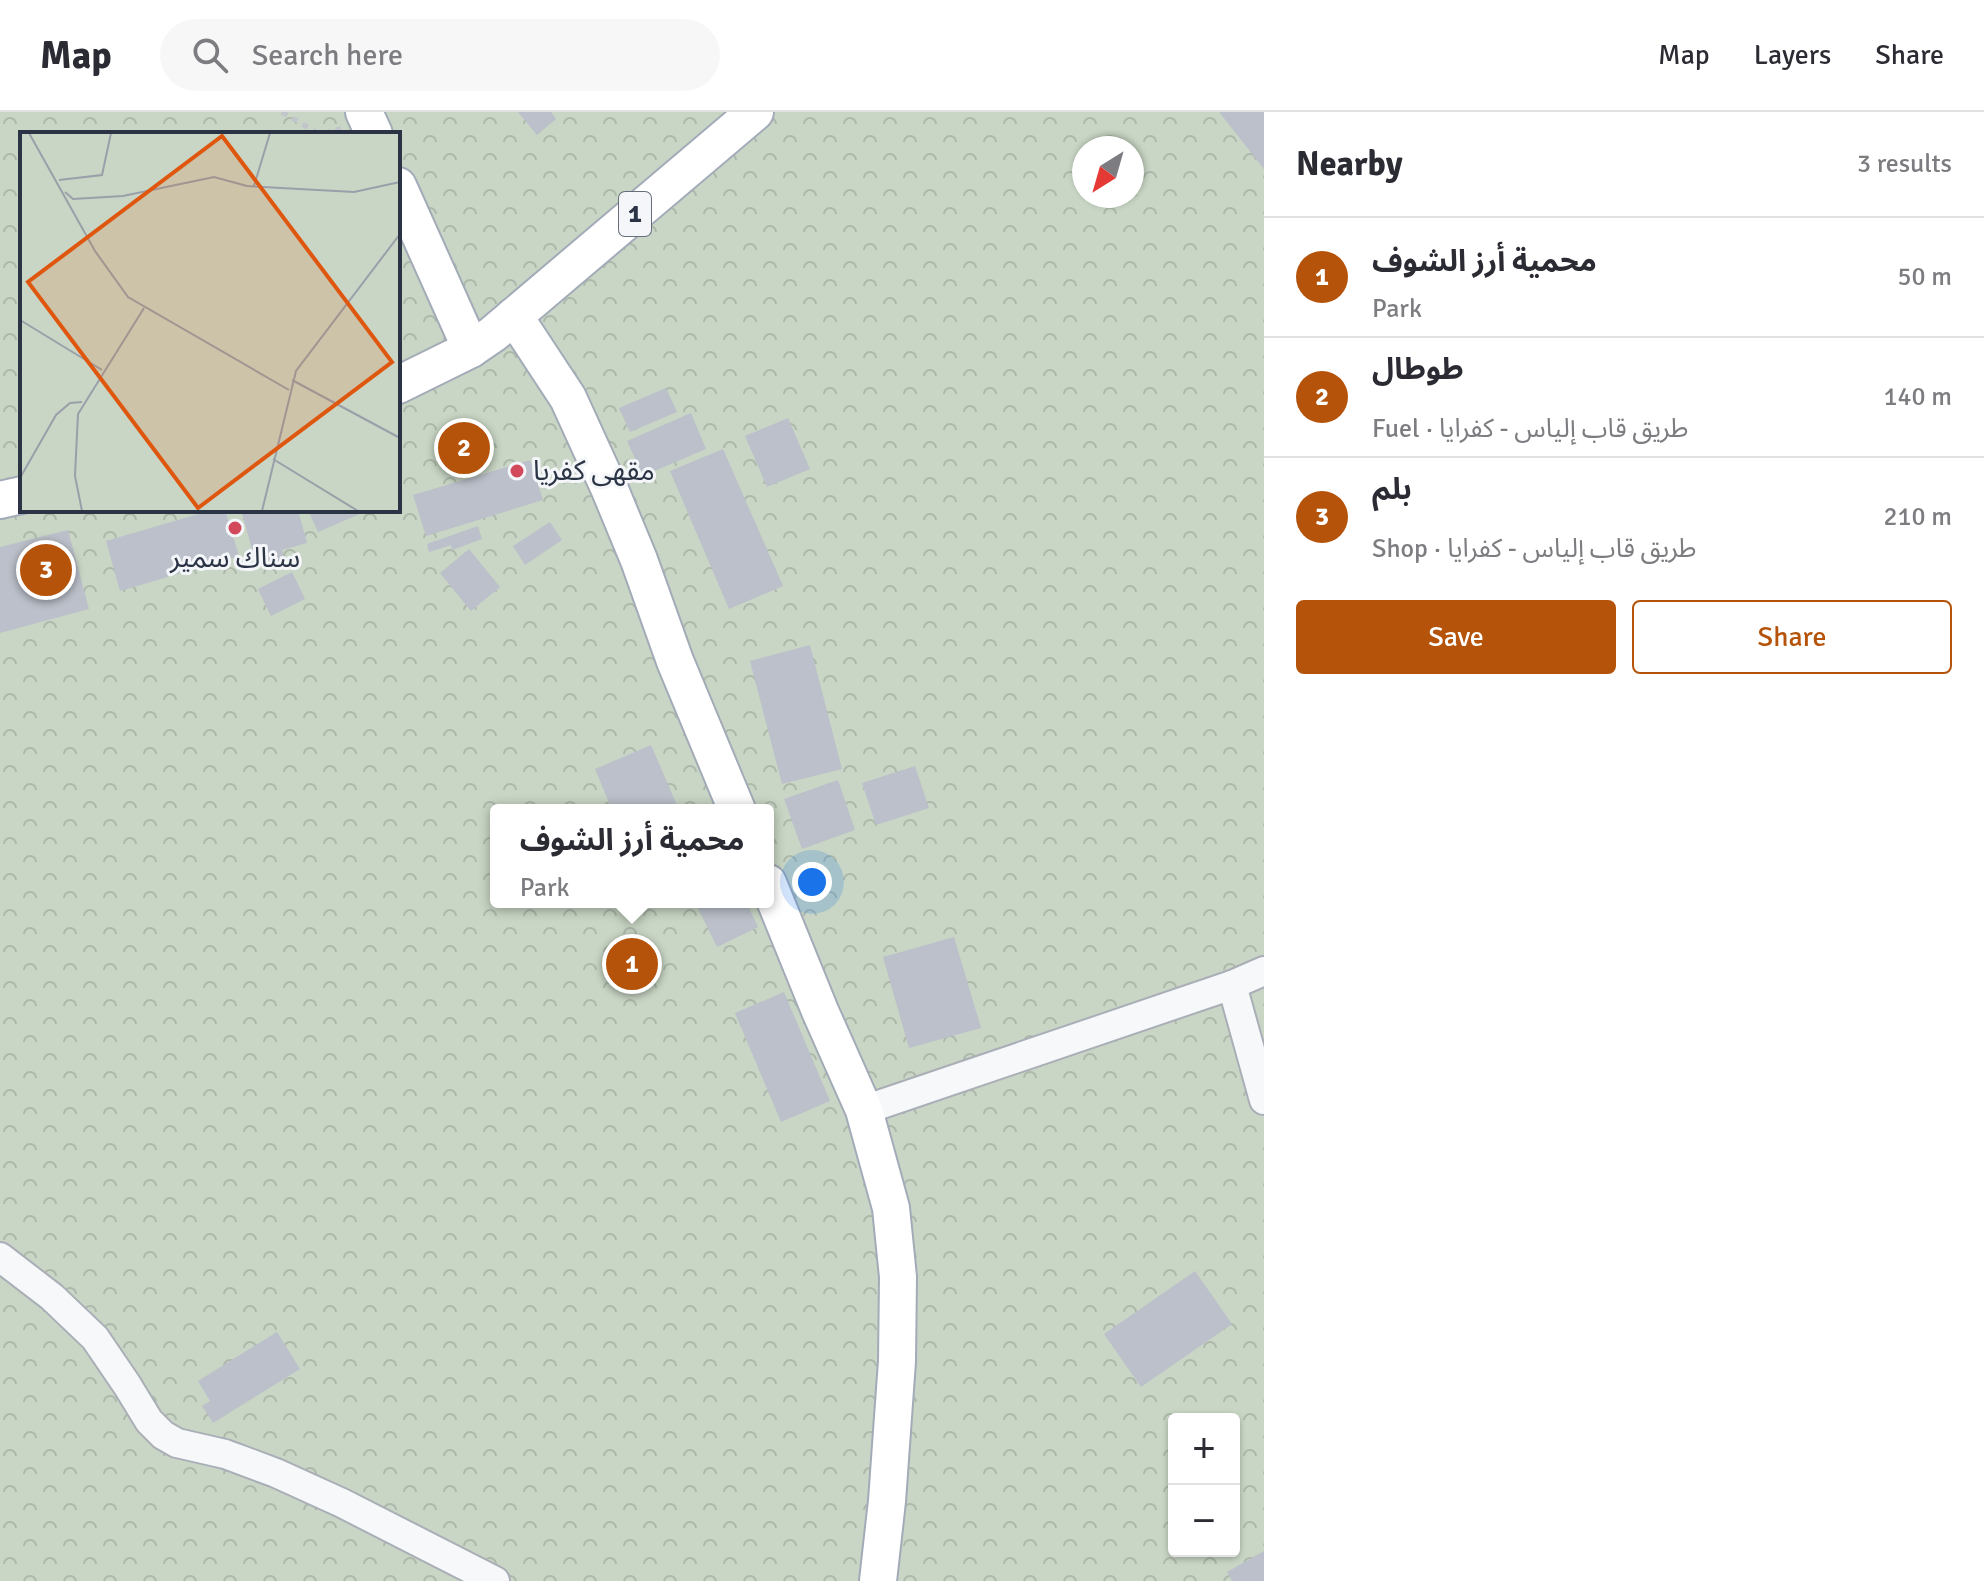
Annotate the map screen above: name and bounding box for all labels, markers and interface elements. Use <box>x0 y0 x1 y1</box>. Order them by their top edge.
search box <box>160 19 720 91</box>
text: Map <box>40 32 112 79</box>
icon: search <box>188 33 232 77</box>
text: Search here <box>252 37 403 74</box>
text: Map <box>1658 38 1710 72</box>
text: Layers <box>1754 38 1831 72</box>
text: Share <box>1875 38 1944 72</box>
inset map <box>20 132 400 512</box>
north arrow <box>1072 136 1144 208</box>
text: Nearby <box>1296 143 1403 185</box>
text: 3 results <box>1857 148 1952 180</box>
road number: 1 <box>619 192 651 236</box>
text: محمية أرز الشوف <box>1372 243 1597 280</box>
text: 1 <box>1315 261 1329 293</box>
text: 50 m <box>1897 261 1952 293</box>
text: Park <box>1372 293 1422 325</box>
text: طوطال <box>1372 351 1464 388</box>
text: 2 <box>1315 381 1329 413</box>
text: 140 m <box>1883 381 1952 413</box>
text: Fuel · طريق قاب إلياس - كفرايا <box>1372 413 1688 445</box>
pin: 2 <box>438 418 490 478</box>
place label: مقهى كفريا <box>533 454 655 488</box>
marker: مقهى كفريا <box>508 462 526 480</box>
text: بلم <box>1372 471 1412 508</box>
text: 3 <box>1315 501 1329 533</box>
text: 210 m <box>1883 501 1952 533</box>
marker: سناك سمير <box>226 519 244 537</box>
text: Shop · طريق قاب إلياس - كفرايا <box>1372 533 1696 565</box>
pin: 3 <box>20 540 72 600</box>
place label: سناك سمير <box>169 541 300 575</box>
button: Save <box>1296 600 1616 674</box>
button: Share <box>1632 600 1952 674</box>
popup <box>490 804 774 908</box>
text: محمية أرز الشوف <box>520 822 744 859</box>
your location <box>792 862 832 902</box>
text: Park <box>520 872 570 904</box>
pin: 1 <box>606 934 658 994</box>
map controls <box>1168 1413 1240 1557</box>
button: + <box>1168 1413 1240 1485</box>
button: − <box>1168 1485 1240 1557</box>

